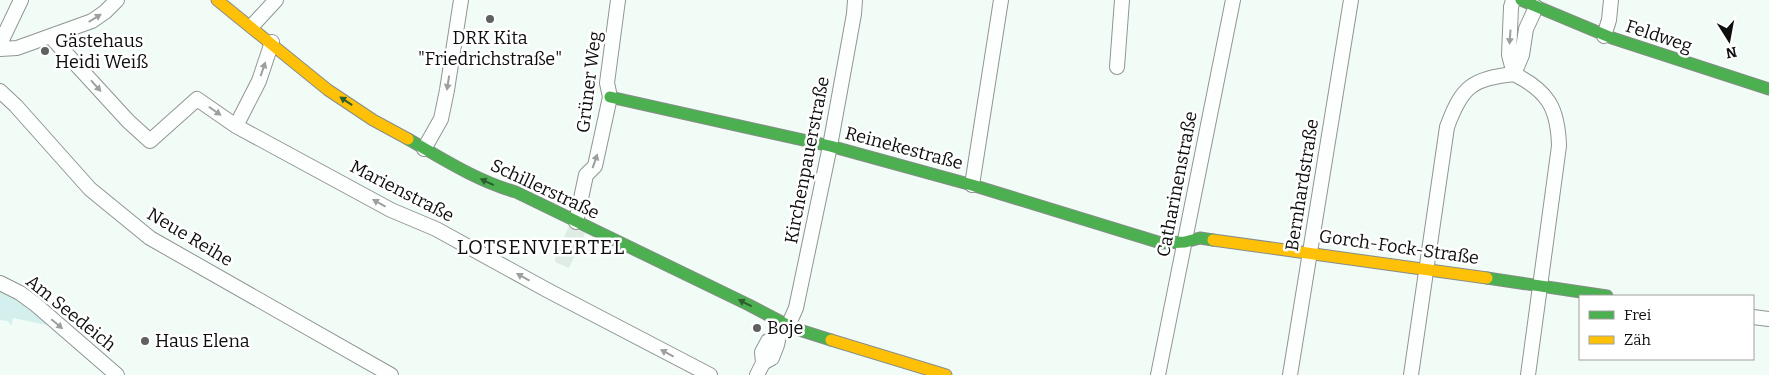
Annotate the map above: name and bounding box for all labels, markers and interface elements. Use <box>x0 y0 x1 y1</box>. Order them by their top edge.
marker: DRK Kita "Friedrichstraße" <box>484 13 496 25</box>
one-way arrow <box>89 14 102 23</box>
street label: Feldweg <box>1623 15 1695 57</box>
north arrow <box>1704 15 1754 65</box>
place label: DRK Kita "Friedrichstraße" <box>418 27 562 70</box>
place label: Gästehaus Heidi Weiß <box>55 30 148 73</box>
street label: Grüner Weg <box>572 30 606 134</box>
one-way arrow <box>1506 30 1514 46</box>
text: N <box>1724 43 1738 62</box>
marker: Gästehaus Heidi Weiß <box>39 45 51 57</box>
one-way arrow <box>259 61 267 76</box>
one-way arrow <box>444 75 452 91</box>
street label: Kirchenpauerstraße <box>780 75 834 245</box>
one-way arrow <box>90 79 101 92</box>
one-way arrow <box>339 97 353 106</box>
one-way arrow <box>208 106 221 116</box>
street label: Catharinenstraße <box>1152 109 1202 259</box>
street label: Bernhardstraße <box>1281 117 1323 253</box>
street label: Reinekestraße <box>843 122 965 174</box>
one-way arrow <box>592 153 600 168</box>
street label: Schillerstraße <box>487 154 603 224</box>
street label: Marienstraße <box>346 155 458 227</box>
one-way arrow <box>480 178 494 186</box>
one-way arrow <box>372 198 385 207</box>
street label: Neue Reihe <box>143 203 237 271</box>
street label: Gorch-Fock-Straße <box>1318 225 1480 269</box>
district label: LOTSENVIERTEL <box>457 235 625 259</box>
street label: Am Seedeich <box>22 270 120 356</box>
one-way arrow <box>516 273 531 281</box>
legend <box>1579 295 1754 360</box>
one-way arrow <box>737 299 752 307</box>
text: Frei <box>1624 306 1652 324</box>
place label: Boje <box>767 317 803 339</box>
one-way arrow <box>51 318 64 329</box>
marker: Boje <box>751 322 763 334</box>
place label: Haus Elena <box>155 330 250 352</box>
text: Zäh <box>1624 331 1651 349</box>
marker: Haus Elena <box>139 335 151 347</box>
one-way arrow <box>660 349 674 357</box>

